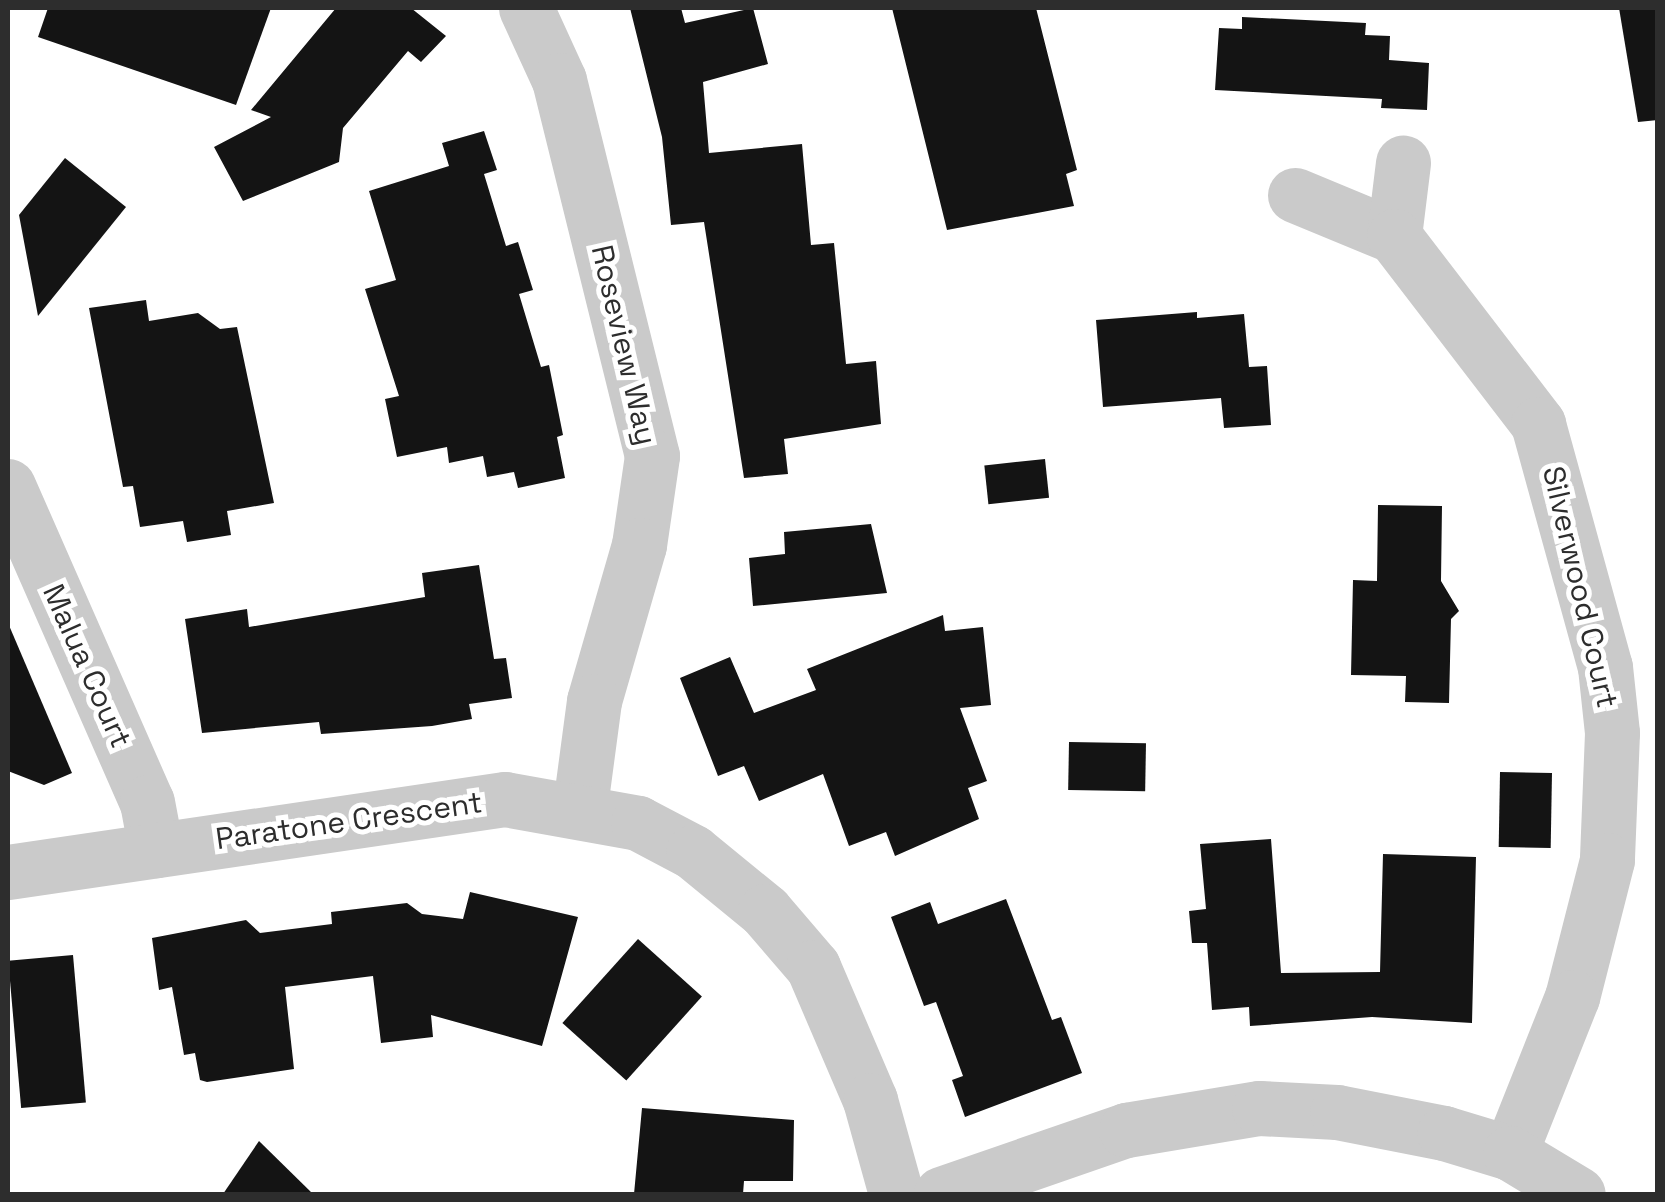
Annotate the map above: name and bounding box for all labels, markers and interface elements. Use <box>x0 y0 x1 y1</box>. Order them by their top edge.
street label: Roseview Way <box>583 241 665 449</box>
street label: Silverwood Court <box>1535 463 1625 711</box>
street label: Malua Court <box>35 579 139 753</box>
street label: Paratone Crescent <box>213 784 485 858</box>

